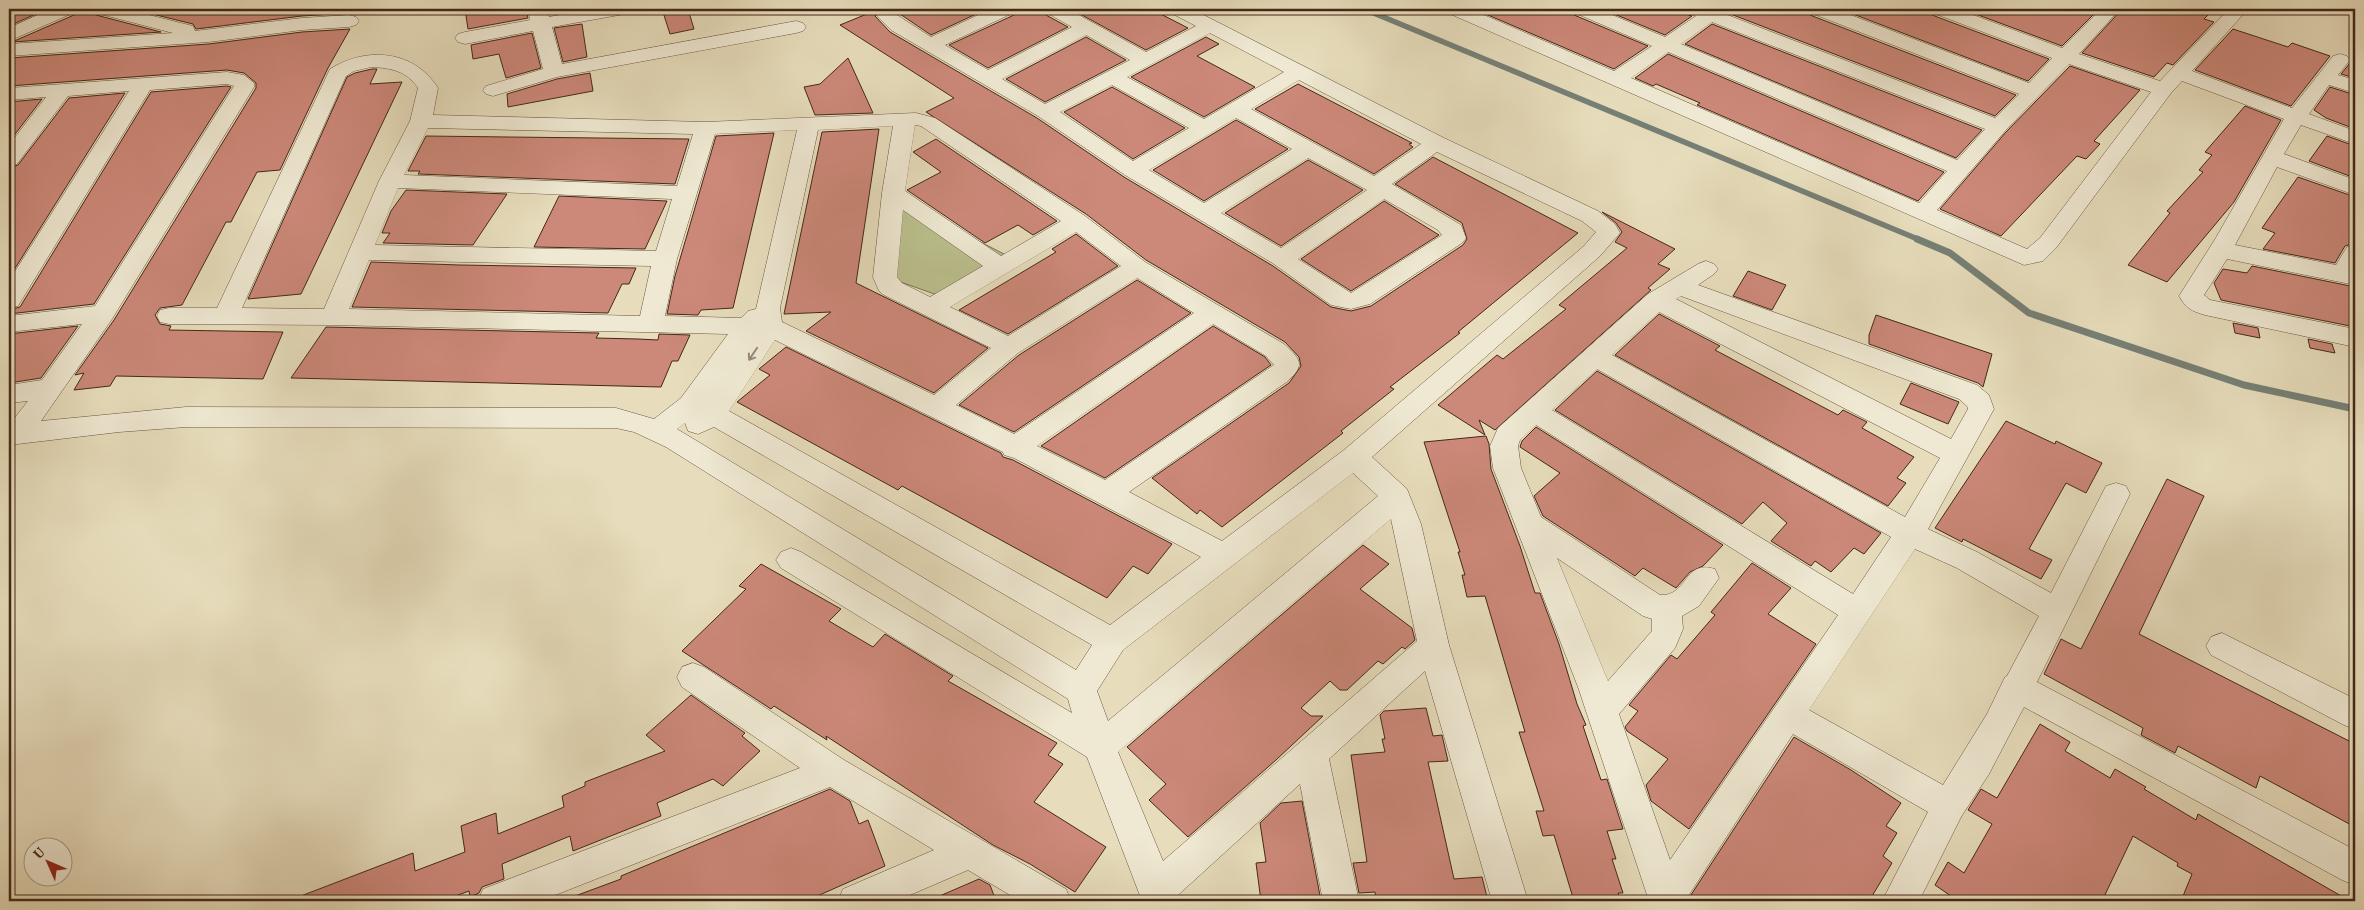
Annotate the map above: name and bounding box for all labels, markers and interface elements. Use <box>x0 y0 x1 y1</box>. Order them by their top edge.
one-way arrow <box>748 346 758 360</box>
north arrow <box>22 838 72 888</box>
text: U <box>30 843 50 864</box>

